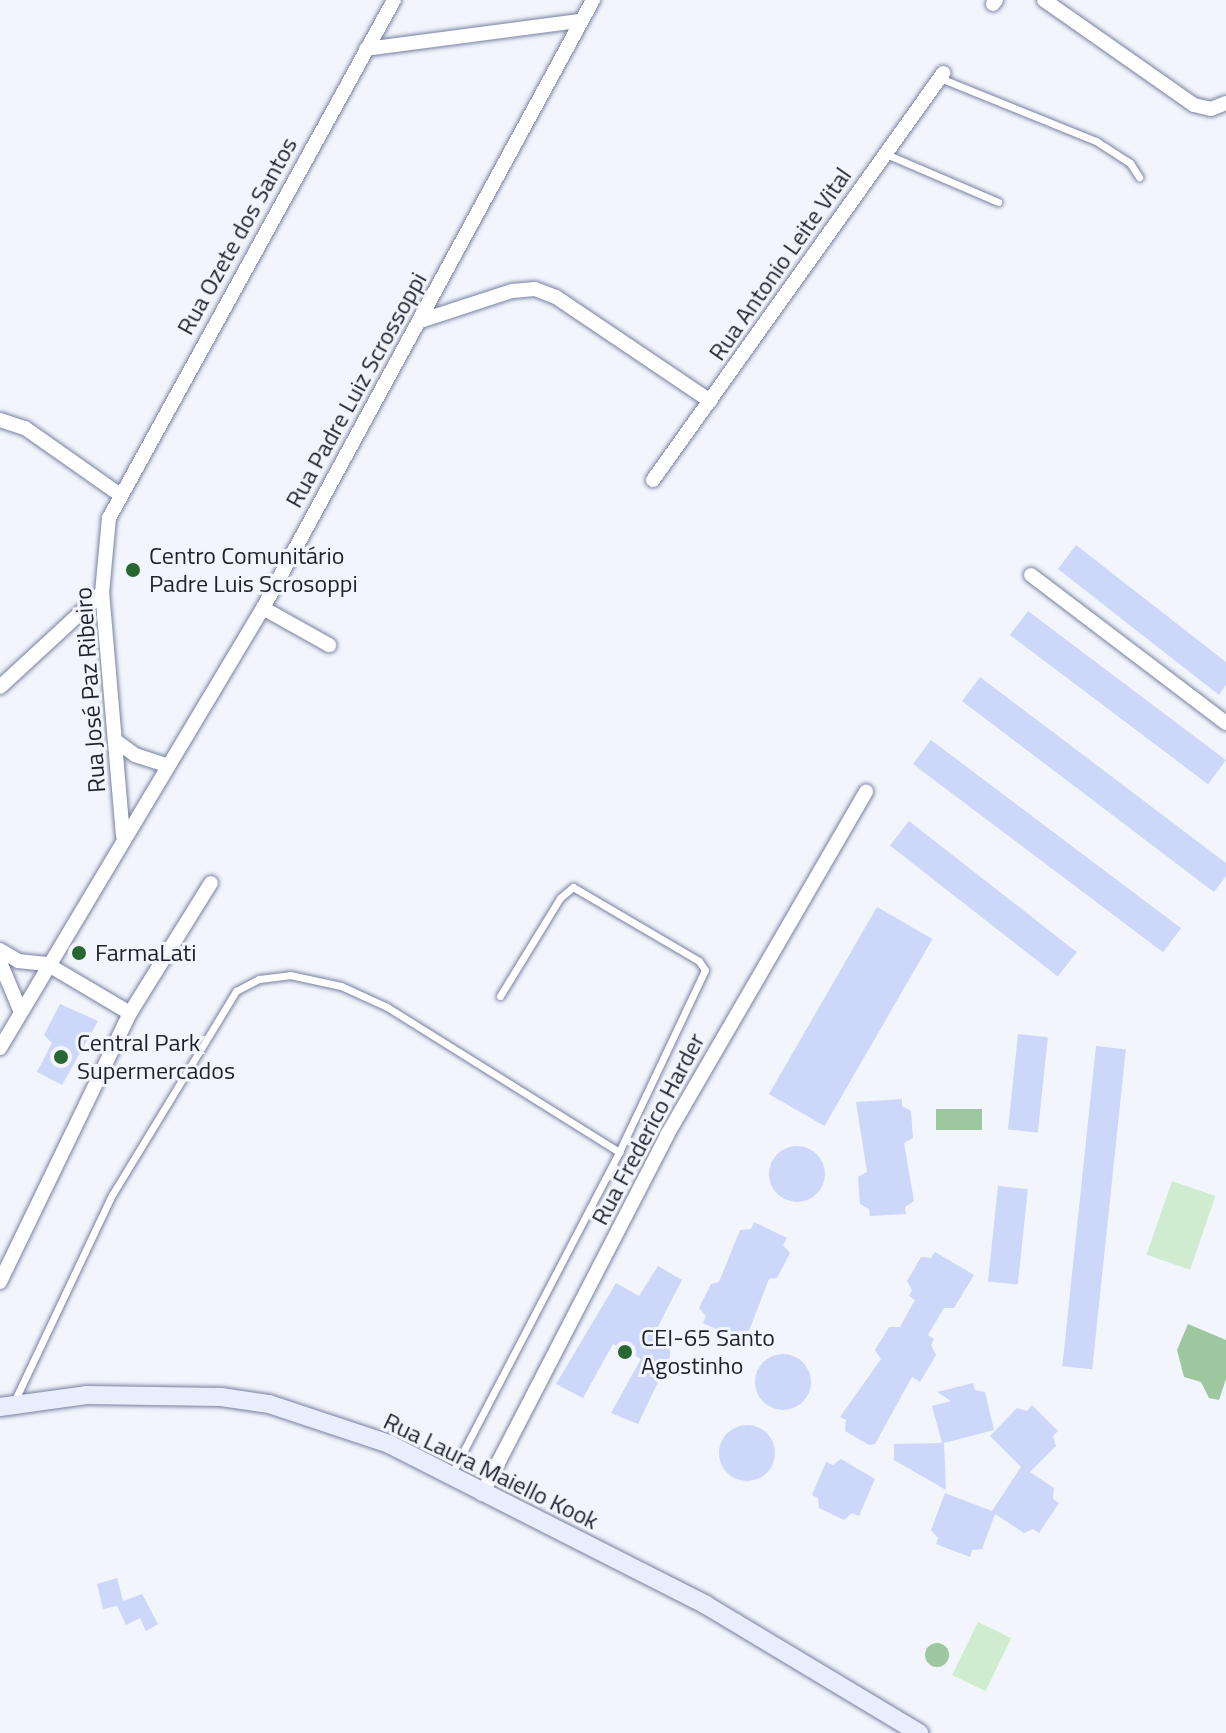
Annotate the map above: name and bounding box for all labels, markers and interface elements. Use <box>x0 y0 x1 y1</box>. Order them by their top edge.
street label: Rua Ozete dos Santos <box>171 132 303 340</box>
street label: Rua Antonio Leite Vital <box>703 162 857 366</box>
street label: Rua Padre Luiz Scrossoppi <box>279 267 433 513</box>
place label: Centro Comunitário Padre Luis Scrosoppi <box>149 542 358 598</box>
marker: Centro Comunitário Padre Luis Scrosoppi <box>124 561 142 579</box>
street label: Rua José Paz Ribeiro <box>68 586 112 794</box>
place label: FarmaLati <box>95 939 196 967</box>
marker: FarmaLati <box>70 944 88 962</box>
street label: Rua Frederico Harder <box>585 1028 711 1230</box>
place label: Central Park Supermercados <box>77 1029 235 1085</box>
marker: Central Park Supermercados <box>52 1048 70 1066</box>
place label: CEI-65 Santo Agostinho <box>641 1324 775 1380</box>
marker: CEI-65 Santo Agostinho <box>616 1343 634 1361</box>
street label: Rua Laura Maiello Kook <box>379 1406 603 1536</box>

